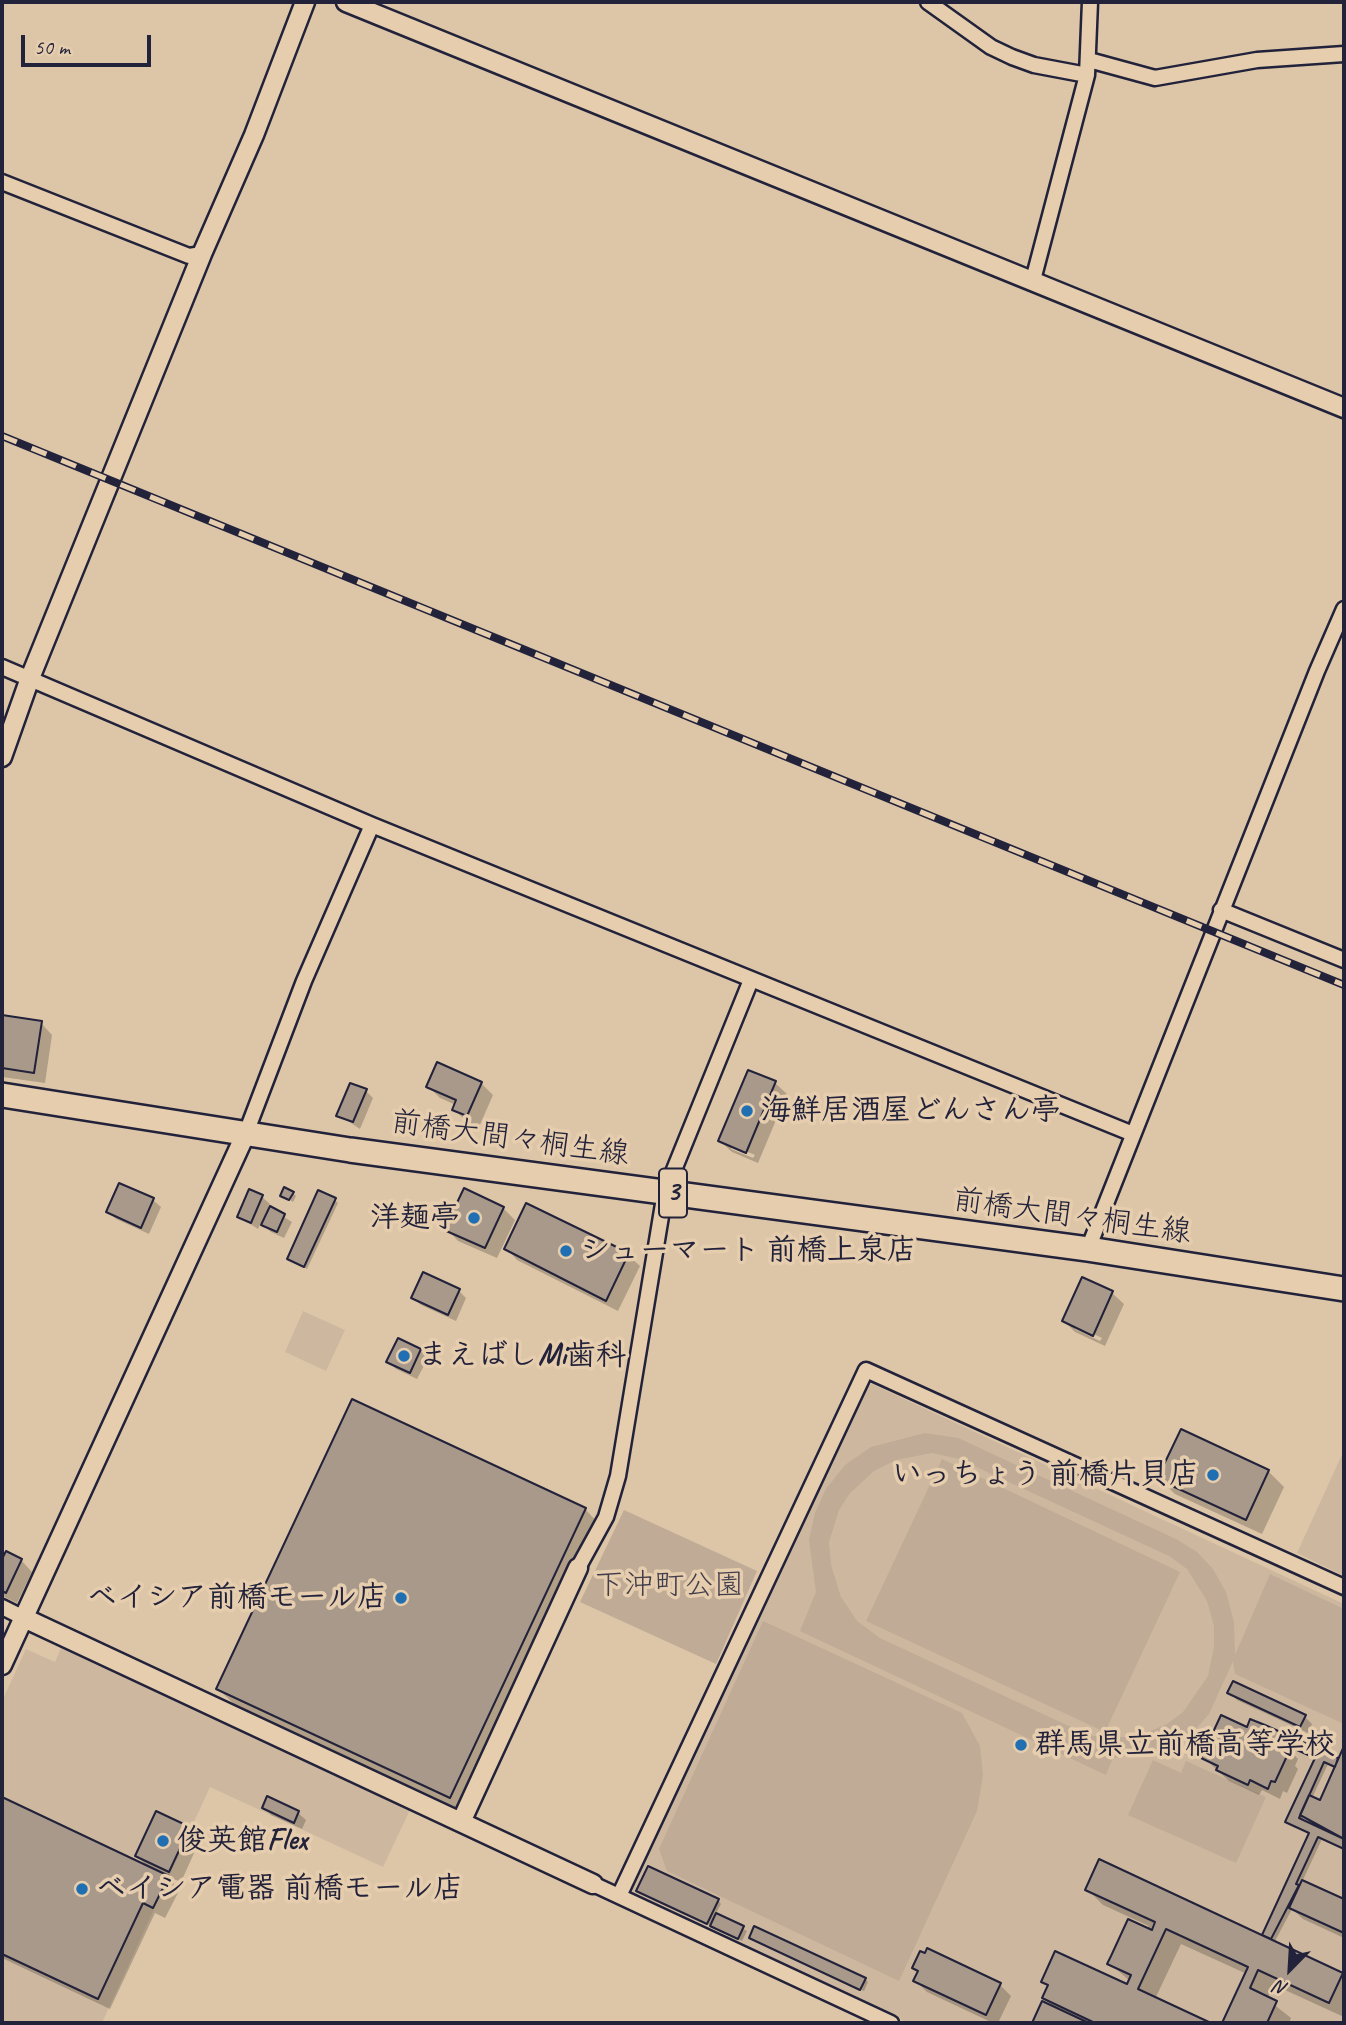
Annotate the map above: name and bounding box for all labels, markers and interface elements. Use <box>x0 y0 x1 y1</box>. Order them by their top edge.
scale bar <box>24 21 154 65</box>
text: 50 m <box>34 34 70 60</box>
place label: 海鮮居酒屋どんさん亭 <box>761 1093 1061 1129</box>
marker: 海鮮居酒屋どんさん亭 <box>739 1103 755 1119</box>
street label: 前橋大間々桐生線 <box>389 1104 631 1174</box>
road number: 3 <box>659 1168 687 1218</box>
street label: 前橋大間々桐生線 <box>951 1182 1193 1252</box>
place label: 洋麺亭 <box>370 1200 460 1236</box>
marker: 洋麺亭 <box>466 1210 482 1226</box>
place label: シューマート 前橋上泉店 <box>580 1233 917 1269</box>
marker: シューマート 前橋上泉店 <box>558 1243 574 1259</box>
place label: まえばしMi歯科 <box>418 1338 626 1374</box>
marker: まえばしMi歯科 <box>396 1348 412 1364</box>
place label: いっちょう 前橋片貝店 <box>892 1457 1199 1493</box>
marker: いっちょう 前橋片貝店 <box>1205 1467 1221 1483</box>
park label: 下沖町公園 <box>594 1568 744 1604</box>
place label: ベイシア前橋モール店 <box>87 1580 387 1616</box>
marker: ベイシア前橋モール店 <box>393 1590 409 1606</box>
place label: 群馬県立前橋高等学校 <box>1035 1727 1335 1763</box>
marker: 群馬県立前橋高等学校 <box>1013 1737 1029 1753</box>
place label: 俊英館Flex <box>177 1823 307 1859</box>
marker: 俊英館Flex <box>155 1833 171 1849</box>
place label: ベイシア電器 前橋モール店 <box>96 1871 463 1907</box>
marker: ベイシア電器 前橋モール店 <box>74 1881 90 1897</box>
north arrow <box>1255 1934 1325 2004</box>
text: N <box>1271 1975 1292 2002</box>

